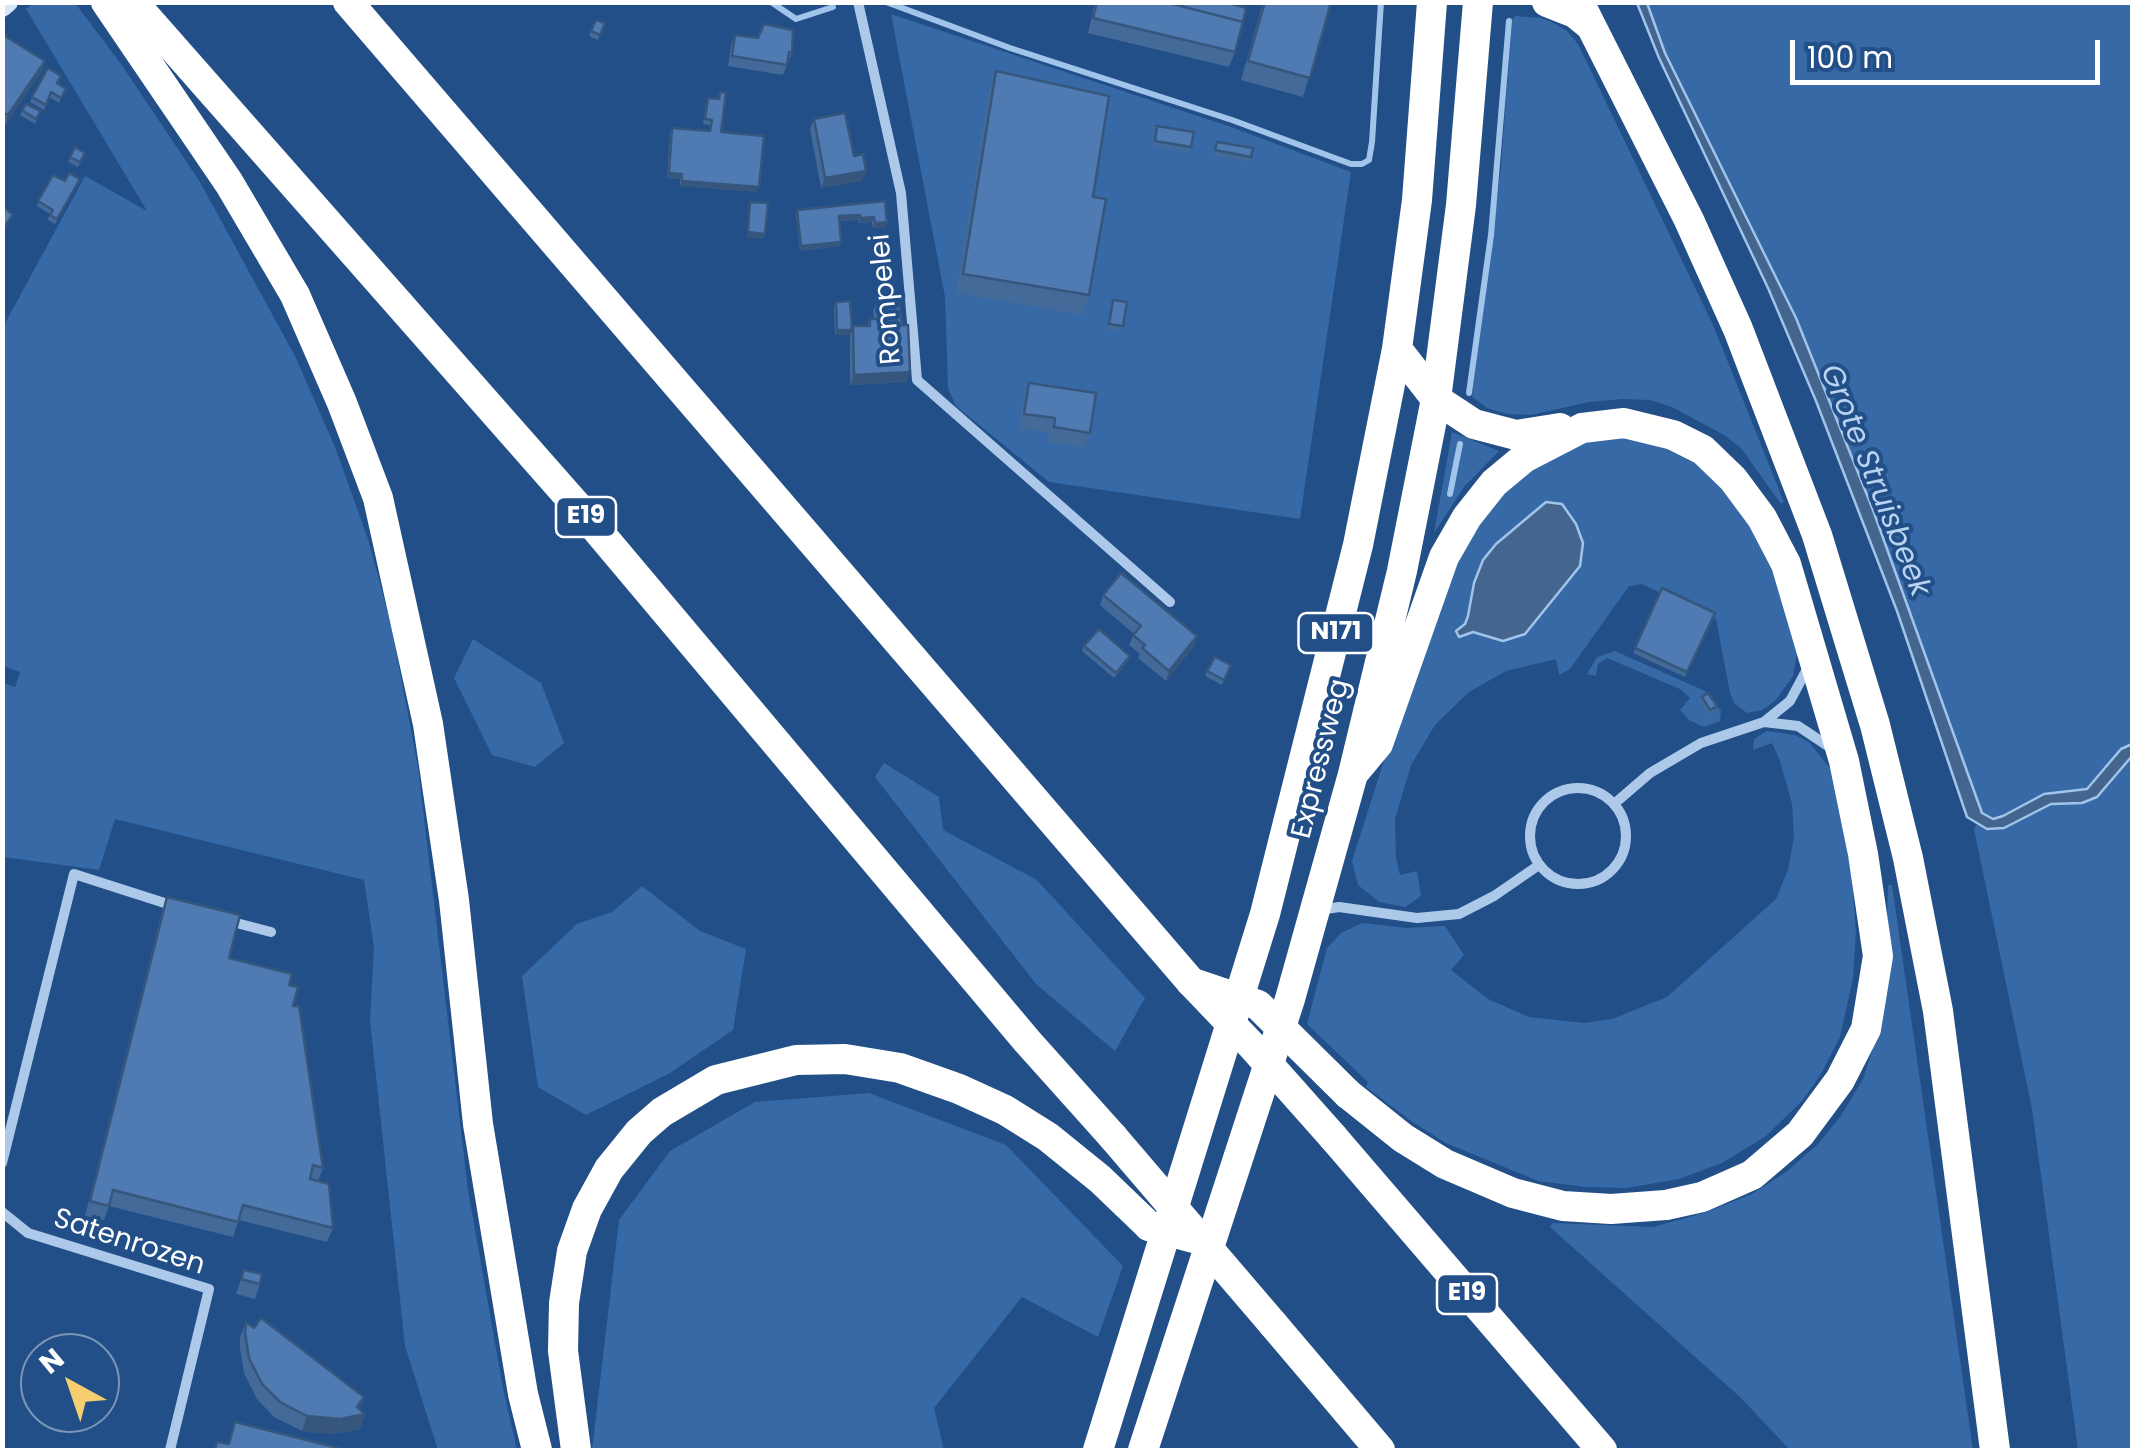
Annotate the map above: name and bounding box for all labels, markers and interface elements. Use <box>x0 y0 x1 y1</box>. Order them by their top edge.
scale bar <box>1795 20 2105 82</box>
text: 100 m <box>1807 36 1893 79</box>
street label: Rompelei <box>865 232 909 366</box>
water label: Grote Struisbeek <box>1811 360 1937 602</box>
road number: E19 <box>556 497 616 537</box>
road number: N171 <box>1298 613 1374 653</box>
street label: Expressweg <box>1286 676 1358 842</box>
street label: Satenrozen <box>49 1203 209 1283</box>
road number: E19 <box>1437 1274 1497 1314</box>
north arrow <box>20 1333 120 1433</box>
text: N <box>31 1339 72 1383</box>

